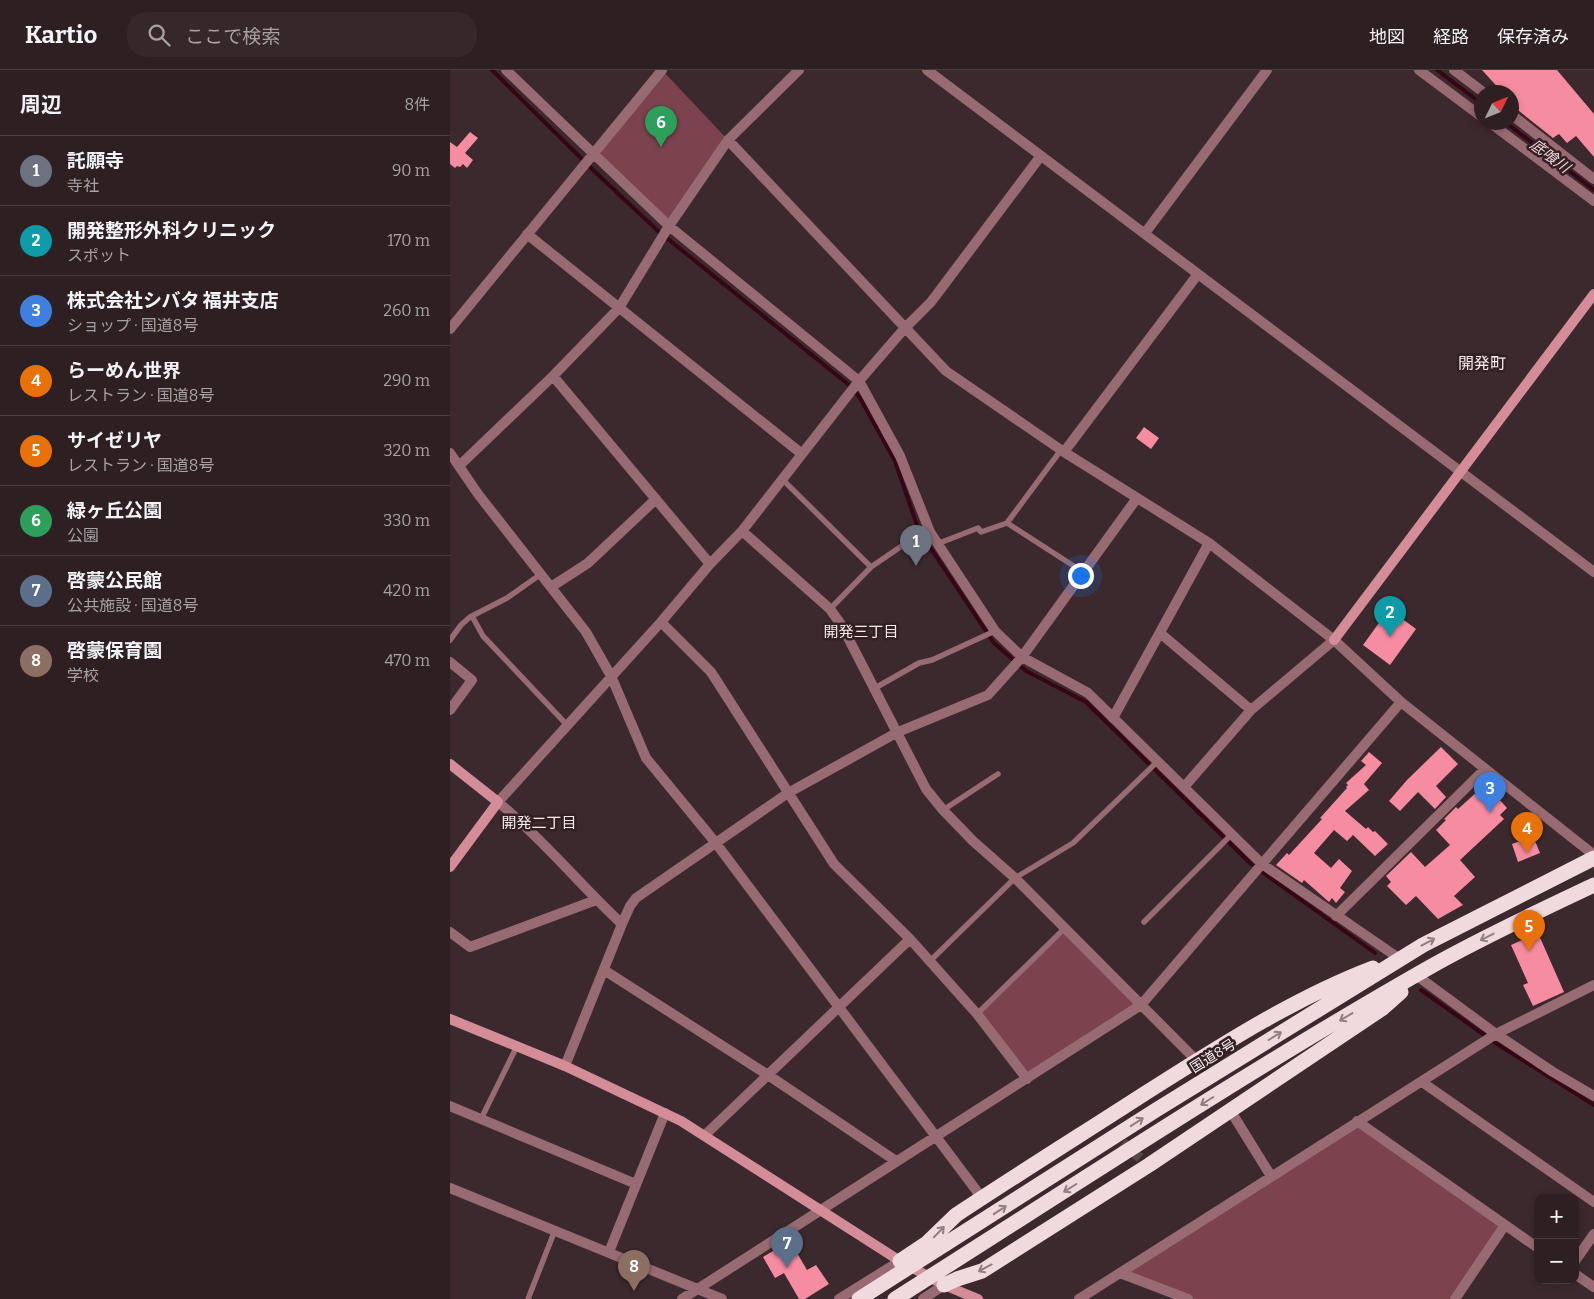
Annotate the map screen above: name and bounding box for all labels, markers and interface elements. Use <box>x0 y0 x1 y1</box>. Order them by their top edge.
search box <box>127 12 477 57</box>
text: Kartio <box>25 21 97 49</box>
icon: search <box>145 21 173 49</box>
text: ここで検索 <box>185 25 280 48</box>
text: 地図 <box>1369 26 1405 48</box>
text: 経路 <box>1433 26 1469 48</box>
text: 保存済み <box>1497 26 1569 48</box>
north arrow <box>1474 85 1519 130</box>
text: 周辺 <box>20 92 62 118</box>
text: 8件 <box>404 95 430 114</box>
pin: 6 <box>645 106 677 147</box>
water label: 底喰川 <box>1527 135 1575 178</box>
text: 託願寺 <box>67 149 124 172</box>
text: 1 <box>33 161 39 180</box>
text: 90 m <box>392 161 430 180</box>
text: 寺社 <box>67 176 99 195</box>
text: 開発整形外科クリニック <box>67 219 276 242</box>
text: 2 <box>31 231 41 250</box>
text: 170 m <box>387 231 430 250</box>
text: スポット <box>67 246 131 265</box>
text: 株式会社シバタ 福井支店 <box>67 289 279 312</box>
text: 3 <box>31 301 41 320</box>
text: 260 m <box>383 301 430 320</box>
text: ショップ · 国道8号 <box>67 316 198 335</box>
district label: 開発町 <box>1458 354 1506 373</box>
text: らーめん世界 <box>67 359 181 382</box>
text: 4 <box>31 371 41 390</box>
text: 290 m <box>383 371 430 390</box>
text: レストラン · 国道8号 <box>67 386 214 405</box>
text: サイゼリヤ <box>67 429 162 452</box>
text: 5 <box>32 441 40 460</box>
text: 320 m <box>383 441 430 460</box>
text: レストラン · 国道8号 <box>67 456 214 475</box>
text: 緑ヶ丘公園 <box>67 499 162 522</box>
text: 6 <box>31 511 41 530</box>
text: 330 m <box>383 511 430 530</box>
pin: 1 <box>900 525 932 566</box>
text: 公園 <box>67 526 99 545</box>
your location <box>1068 563 1094 589</box>
text: 啓蒙公民館 <box>67 569 162 592</box>
text: 7 <box>32 581 40 600</box>
text: 420 m <box>383 581 430 600</box>
text: 公共施設 · 国道8号 <box>67 596 198 615</box>
pin: 2 <box>1374 596 1406 637</box>
district label: 開発三丁目 <box>823 623 899 641</box>
text: 啓蒙保育園 <box>67 639 162 662</box>
text: 8 <box>31 651 41 670</box>
text: 470 m <box>384 651 430 670</box>
text: 学校 <box>67 666 99 685</box>
pin: 3 <box>1474 772 1506 813</box>
pin: 4 <box>1511 812 1543 853</box>
district label: 開発二丁目 <box>501 814 577 832</box>
pin: 5 <box>1513 910 1545 951</box>
one-way arrow <box>1480 932 1495 942</box>
one-way arrow <box>1421 937 1436 947</box>
one-way arrow <box>1340 1013 1354 1023</box>
one-way arrow <box>1268 1031 1282 1042</box>
street label: 国道8号 <box>1187 1035 1239 1077</box>
one-way arrow <box>1200 1096 1214 1106</box>
one-way arrow <box>1130 1117 1144 1128</box>
one-way arrow <box>1063 1184 1077 1194</box>
map controls <box>1534 1194 1579 1284</box>
button: + <box>1534 1194 1579 1239</box>
one-way arrow <box>993 1205 1007 1215</box>
one-way arrow <box>933 1226 945 1238</box>
pin: 7 <box>771 1227 803 1268</box>
button: − <box>1534 1239 1579 1284</box>
pin: 8 <box>618 1250 650 1291</box>
one-way arrow <box>978 1264 993 1273</box>

